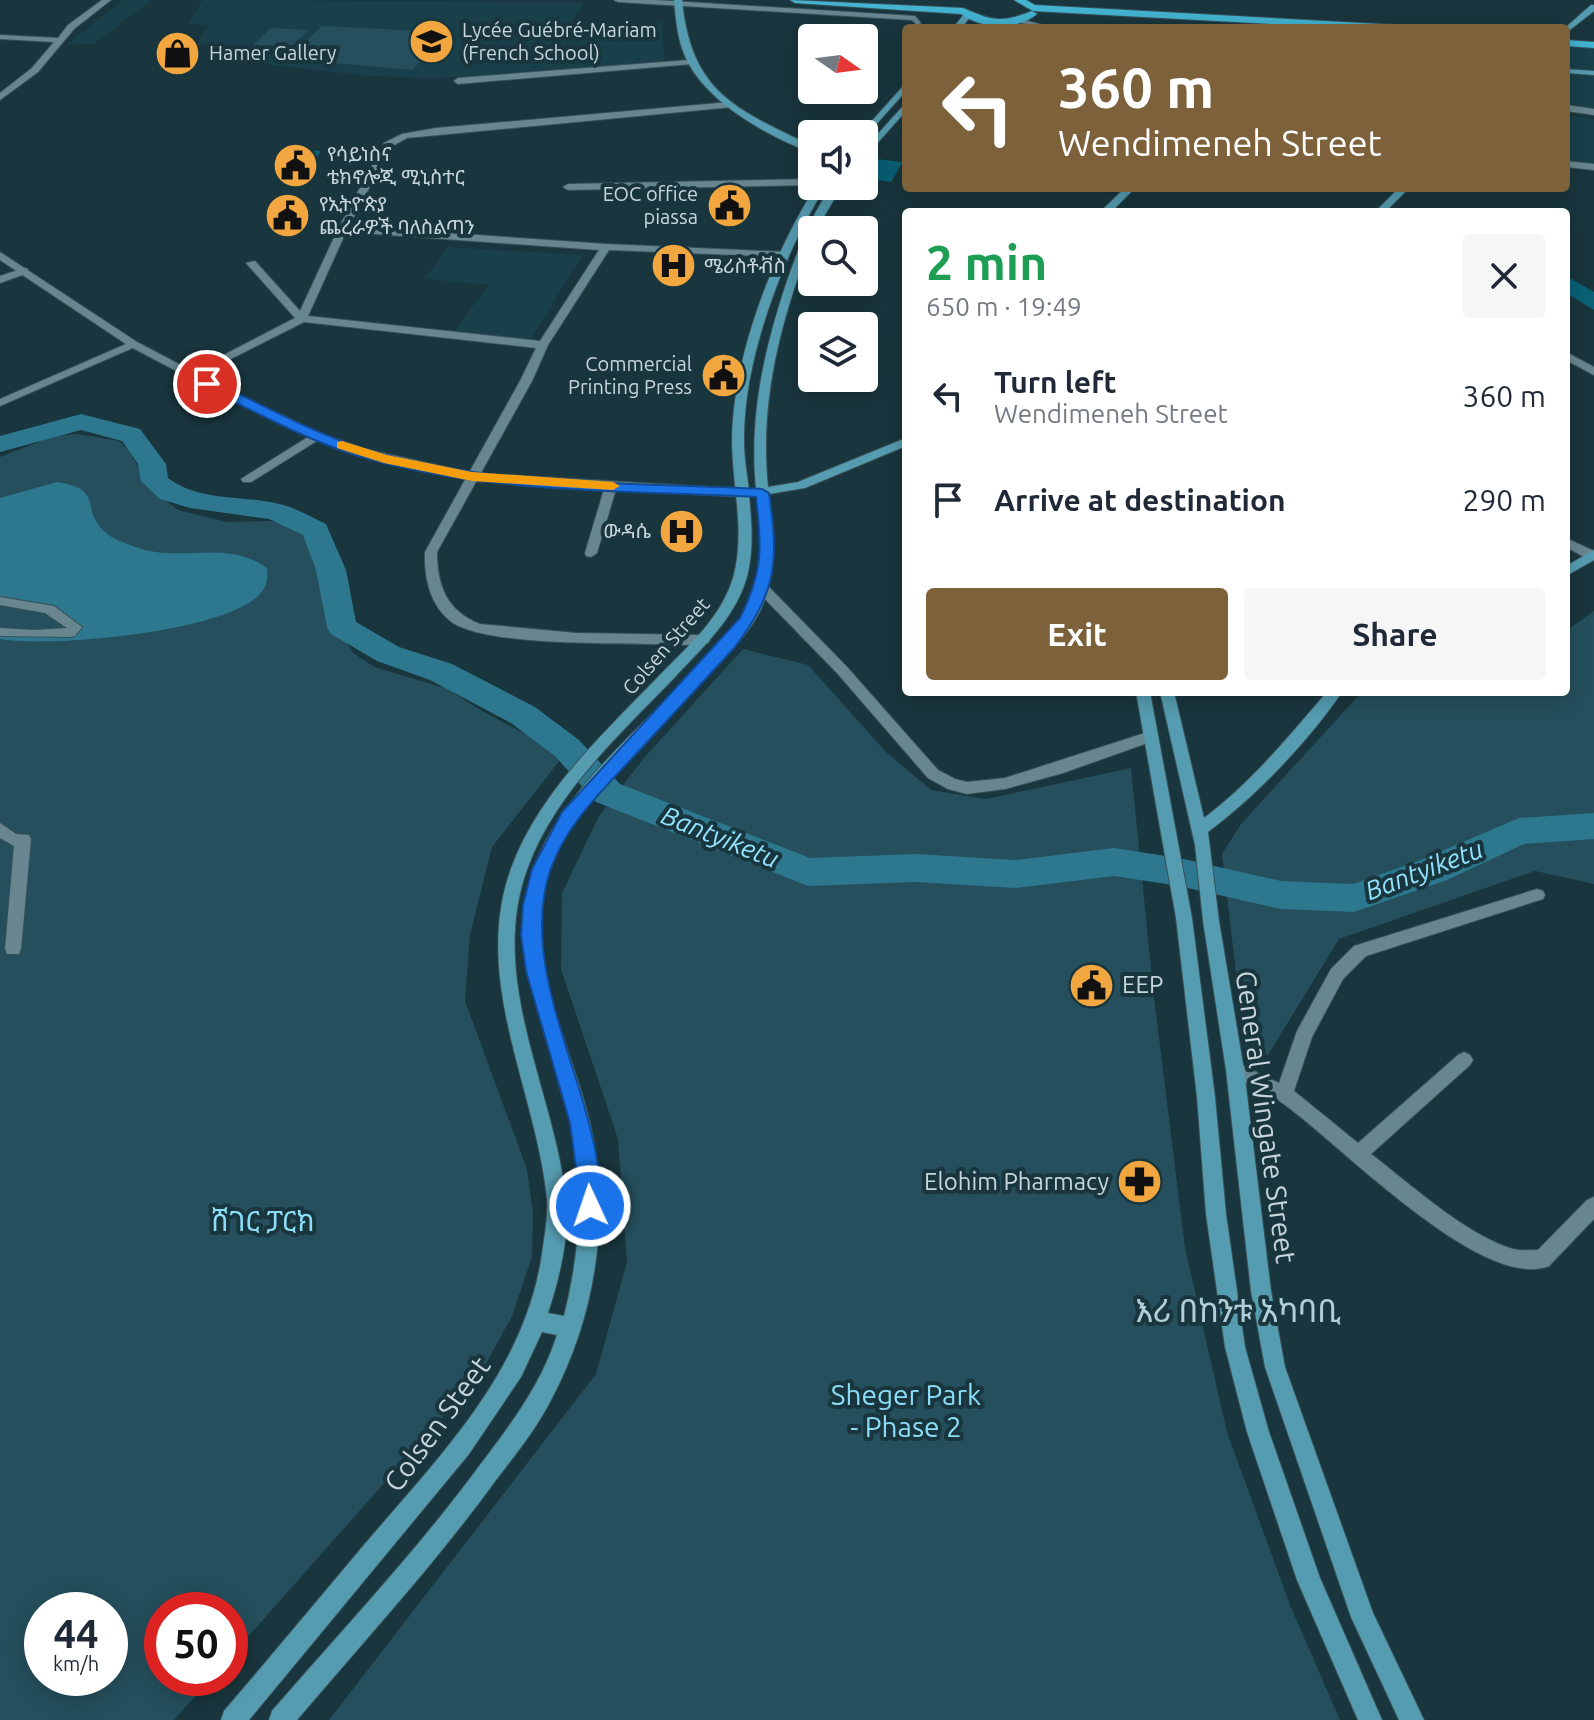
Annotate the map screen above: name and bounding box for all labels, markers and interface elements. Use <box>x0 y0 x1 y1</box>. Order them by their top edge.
school or university icon: Lycée Guébré-Mariam (French School) <box>407 17 455 65</box>
place label: Lycée Guébré-Mariam (French School) <box>462 18 657 64</box>
north arrow <box>798 24 878 104</box>
map controls <box>798 24 878 392</box>
shop icon: Hamer Gallery <box>154 29 202 77</box>
place label: Hamer Gallery <box>209 41 337 64</box>
icon: left <box>926 56 1030 160</box>
text: 360 m <box>1058 56 1214 119</box>
button: sound <box>798 120 878 200</box>
text: Wendimeneh Street <box>1058 122 1382 163</box>
public building icon: የሳይነስና ቴክኖሎጂ ሚኒስተር <box>272 141 320 189</box>
place label: የሳይነስና ቴክኖሎጂ ሚኒስተር <box>327 142 465 188</box>
public building icon: EOC office piassa <box>705 181 753 229</box>
place label: EOC office piassa <box>603 182 698 228</box>
public building icon: የኢትዮጵያ ጨረራዎች ባለስልጣን <box>264 192 312 240</box>
place label: የኢትዮጵያ ጨረራዎች ባለስልጣን <box>319 192 475 238</box>
button: search <box>798 216 878 296</box>
button: close <box>1462 234 1546 318</box>
text: 2 min <box>926 235 1047 289</box>
hospital icon: ሜሪስቶቭስ <box>649 242 697 290</box>
place label: ሜሪስቶቭስ <box>704 254 786 277</box>
text: 650 m · 19:49 <box>926 292 1082 321</box>
button: layers <box>798 312 878 392</box>
pin <box>173 350 241 418</box>
public building icon: Commercial Printing Press <box>699 351 747 399</box>
place label: Commercial Printing Press <box>568 352 692 398</box>
icon: arrive <box>185 362 229 406</box>
text: Turn left <box>994 365 1116 399</box>
icon: left <box>926 374 970 418</box>
text: 360 m <box>1462 379 1546 413</box>
text: Wendimeneh Street <box>994 399 1228 428</box>
icon: arrive <box>926 478 970 522</box>
text: Arrive at destination <box>994 483 1286 517</box>
text: 290 m <box>1462 483 1546 517</box>
hospital icon: ውዳሴ <box>658 507 706 555</box>
place label: ውዳሴ <box>603 519 652 542</box>
button: Exit <box>926 588 1228 680</box>
button: Share <box>1244 588 1546 680</box>
street label: Colsen Street <box>617 592 714 699</box>
water label: Bantyiketu <box>657 800 783 873</box>
water label: Bantyiketu <box>1361 834 1487 905</box>
public building icon: EEP <box>1067 961 1115 1009</box>
street label: General Wingate Street <box>1231 969 1302 1265</box>
place label: EEP <box>1122 971 1163 998</box>
pharmacy icon: Elohim Pharmacy <box>1116 1158 1164 1206</box>
position arrow <box>548 1164 632 1248</box>
place label: Elohim Pharmacy <box>924 1168 1109 1195</box>
park label: ሸገር ፓርክ <box>211 1205 315 1236</box>
district label: እሪ በከንቱ አካባቢ <box>1135 1292 1341 1328</box>
street label: Colsen Steet <box>378 1351 496 1497</box>
park label: Sheger Park - Phase 2 <box>831 1379 981 1442</box>
speed limit sign: 50 <box>144 1592 248 1696</box>
text: 44 <box>53 1611 99 1656</box>
text: km/h <box>53 1652 99 1675</box>

